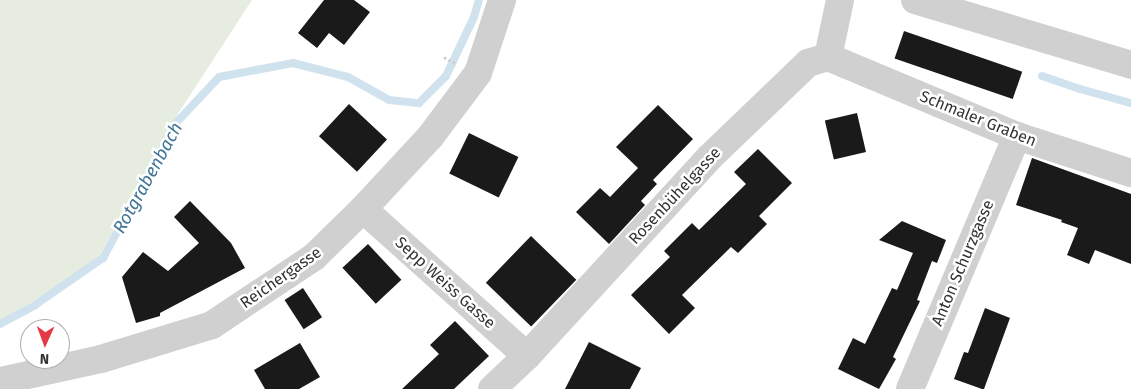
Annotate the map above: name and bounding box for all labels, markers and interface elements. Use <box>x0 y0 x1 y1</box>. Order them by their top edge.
street label: Schmaler Graben <box>917 87 1039 151</box>
water label: Rotgrabenbach <box>109 119 187 237</box>
street label: Rosenbühelgasse <box>625 143 725 249</box>
street label: Anton Schurzgasse <box>928 197 998 329</box>
street label: Sepp Weiss Gasse <box>391 233 499 333</box>
street label: Reichergasse <box>237 243 325 313</box>
north arrow <box>20 319 70 369</box>
text: N <box>40 350 49 367</box>

